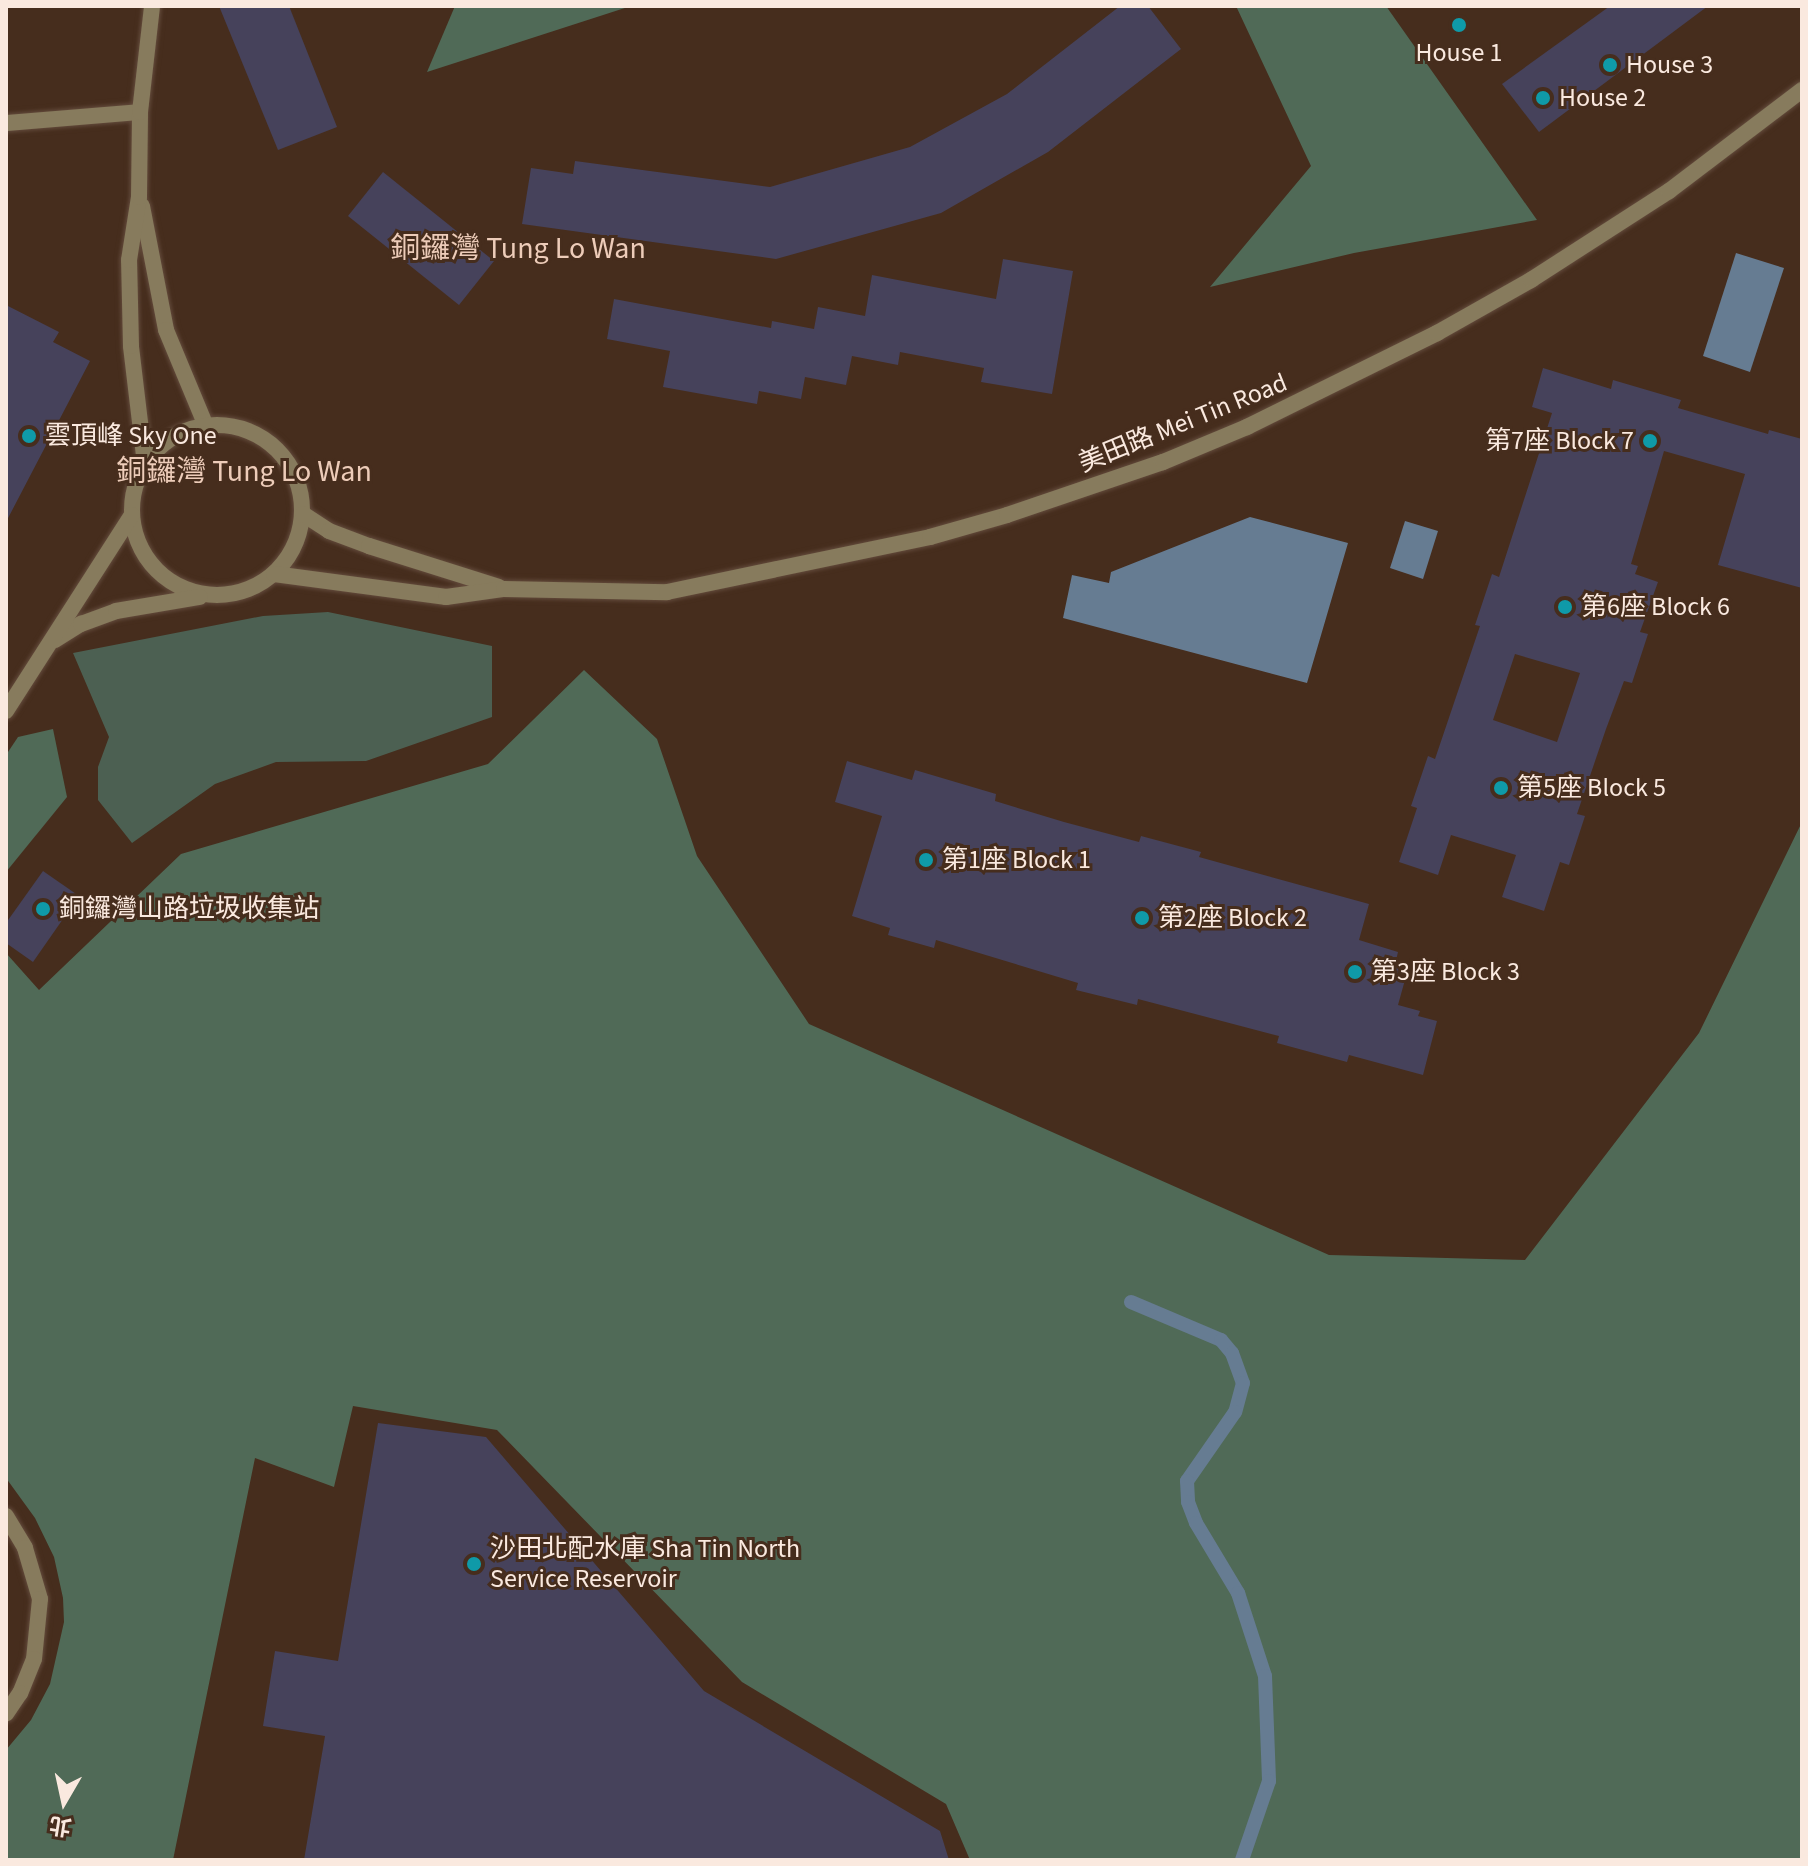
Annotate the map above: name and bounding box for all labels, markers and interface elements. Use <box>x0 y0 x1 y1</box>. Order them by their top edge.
marker: House 1 <box>1450 16 1468 34</box>
place label: House 1 <box>1415 37 1503 69</box>
place label: House 3 <box>1626 49 1713 81</box>
marker: House 3 <box>1601 56 1619 74</box>
place label: House 2 <box>1559 82 1646 114</box>
marker: House 2 <box>1534 89 1552 107</box>
district label: 銅鑼灣 Tung Lo Wan <box>390 231 646 267</box>
street label: 美田路 Mei Tin Road <box>1074 367 1292 479</box>
place label: 雲頂峰 Sky One <box>45 420 217 452</box>
place label: 第7座 Block 7 <box>1485 425 1634 457</box>
marker: 雲頂峰 Sky One <box>20 427 38 445</box>
marker: 第7座 Block 7 <box>1641 432 1659 450</box>
district label: 銅鑼灣 Tung Lo Wan <box>116 454 372 490</box>
place label: 第6座 Block 6 <box>1581 591 1730 623</box>
marker: 第6座 Block 6 <box>1556 598 1574 616</box>
place label: 第5座 Block 5 <box>1517 772 1666 804</box>
marker: 第5座 Block 5 <box>1492 779 1510 797</box>
place label: 第1座 Block 1 <box>942 844 1091 876</box>
marker: 第1座 Block 1 <box>917 851 935 869</box>
place label: 銅鑼灣山路垃圾收集站 <box>59 893 319 925</box>
marker: 銅鑼灣山路垃圾收集站 <box>34 900 52 918</box>
place label: 第2座 Block 2 <box>1158 902 1307 934</box>
marker: 第2座 Block 2 <box>1133 909 1151 927</box>
place label: 第3座 Block 3 <box>1371 956 1520 988</box>
marker: 第3座 Block 3 <box>1346 963 1364 981</box>
place label: 沙田北配水庫 Sha Tin North Service Reservoir <box>490 1533 800 1594</box>
marker: 沙田北配水庫 Sha Tin North Service Reservoir <box>465 1555 483 1573</box>
north arrow <box>24 1762 104 1842</box>
text: 北 <box>47 1808 74 1843</box>

